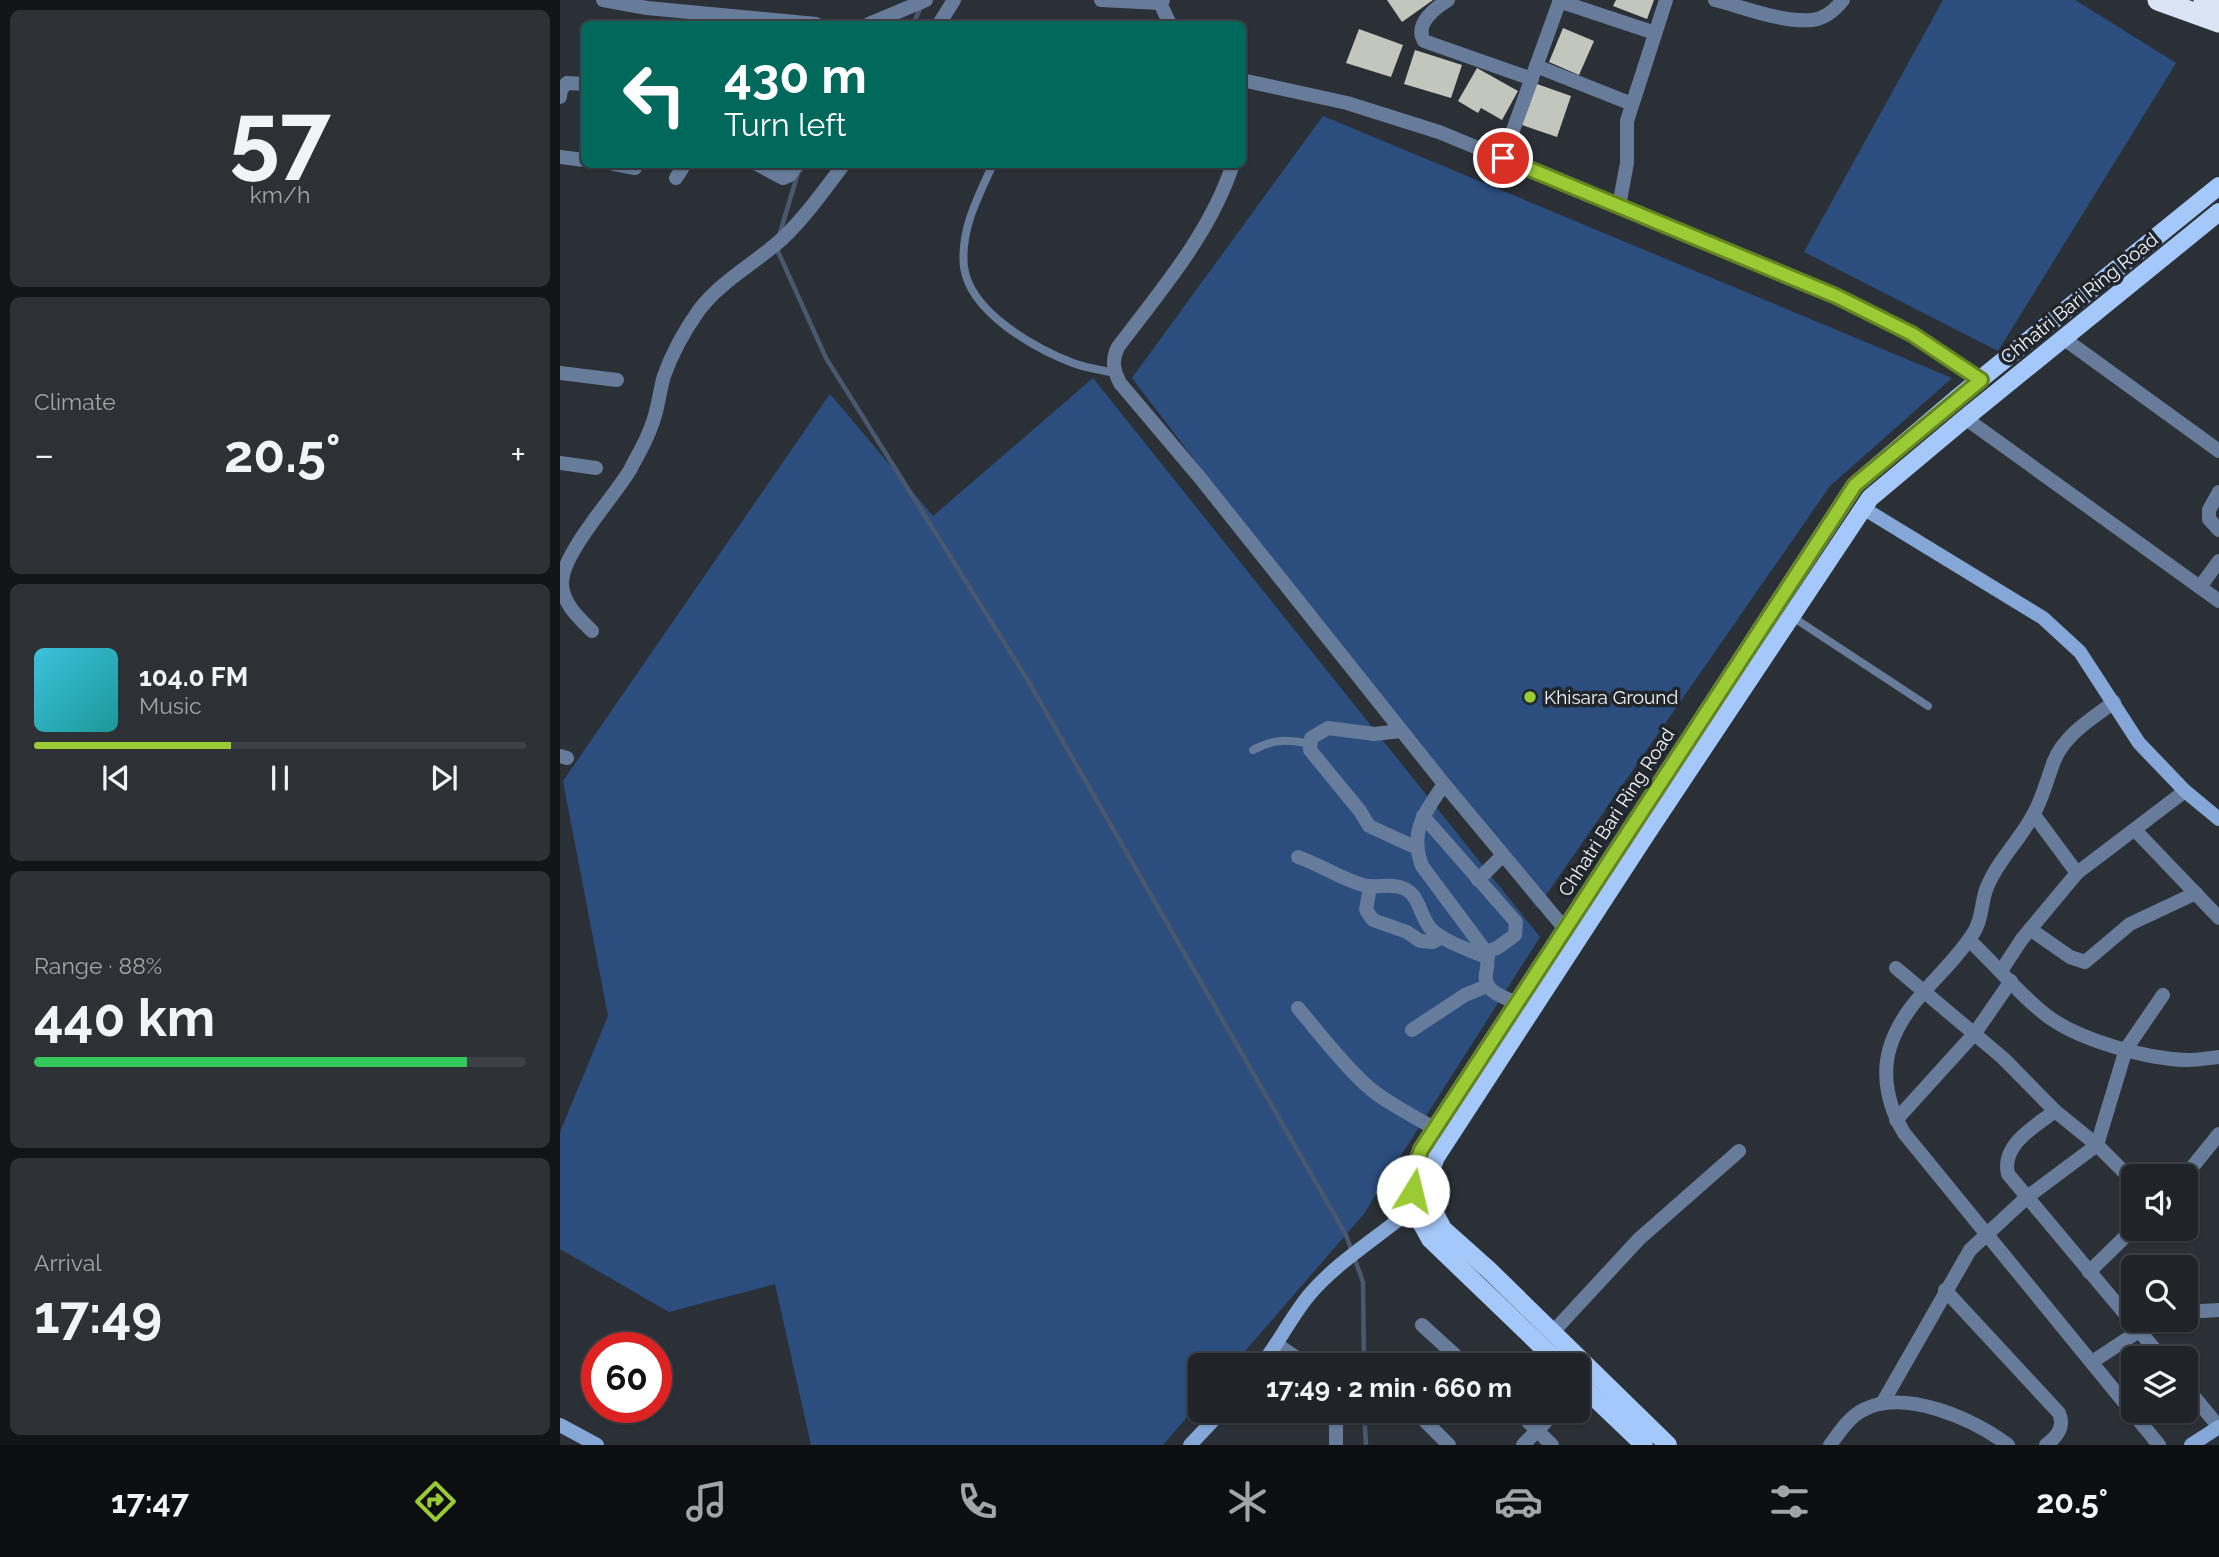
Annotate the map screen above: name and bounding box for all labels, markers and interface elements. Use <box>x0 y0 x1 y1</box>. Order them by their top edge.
text: 430 m <box>724 47 867 104</box>
icon: left <box>609 49 700 140</box>
text: 57 <box>229 82 331 189</box>
text: Turn left <box>724 106 846 143</box>
pin <box>1473 128 1533 188</box>
icon: arrive <box>1484 139 1522 177</box>
text: km/h <box>250 181 310 208</box>
street label: Chhatri Bari Ring Road <box>1996 228 2162 368</box>
text: Climate <box>34 388 116 415</box>
text: 20.5° <box>224 423 341 484</box>
text: − <box>34 432 54 477</box>
text: + <box>510 432 526 477</box>
text: 104.0 FM <box>139 662 248 692</box>
place label: Khisara Ground <box>1544 686 1678 708</box>
marker: Khisara Ground <box>1522 689 1538 705</box>
text: Music <box>139 692 202 719</box>
street label: Chhatri Bari Ring Road <box>1553 724 1679 900</box>
icon: previous <box>97 759 135 797</box>
icon: pause <box>261 759 299 797</box>
icon: next <box>425 759 463 797</box>
text: Range · 88% <box>34 952 162 979</box>
text: 440 km <box>34 987 215 1048</box>
position arrow <box>1376 1154 1450 1228</box>
map controls <box>2121 1164 2198 1423</box>
button: sound <box>2121 1164 2198 1241</box>
text: Arrival <box>34 1249 101 1276</box>
button: search <box>2121 1255 2198 1332</box>
text: 17:49 <box>34 1284 162 1345</box>
speed limit sign: 60 <box>581 1332 672 1423</box>
button: layers <box>2121 1346 2198 1423</box>
text: 17:49 · 2 min · 660 m <box>1266 1373 1512 1403</box>
icon: directions <box>411 1477 460 1526</box>
icon: music <box>682 1477 731 1526</box>
icon: phone <box>953 1477 1002 1526</box>
icon: climate <box>1223 1477 1272 1526</box>
icon: car <box>1494 1477 1543 1526</box>
icon: filters <box>1765 1477 1814 1526</box>
text: 17:47 <box>111 1483 189 1520</box>
text: 20.5° <box>2036 1483 2108 1520</box>

